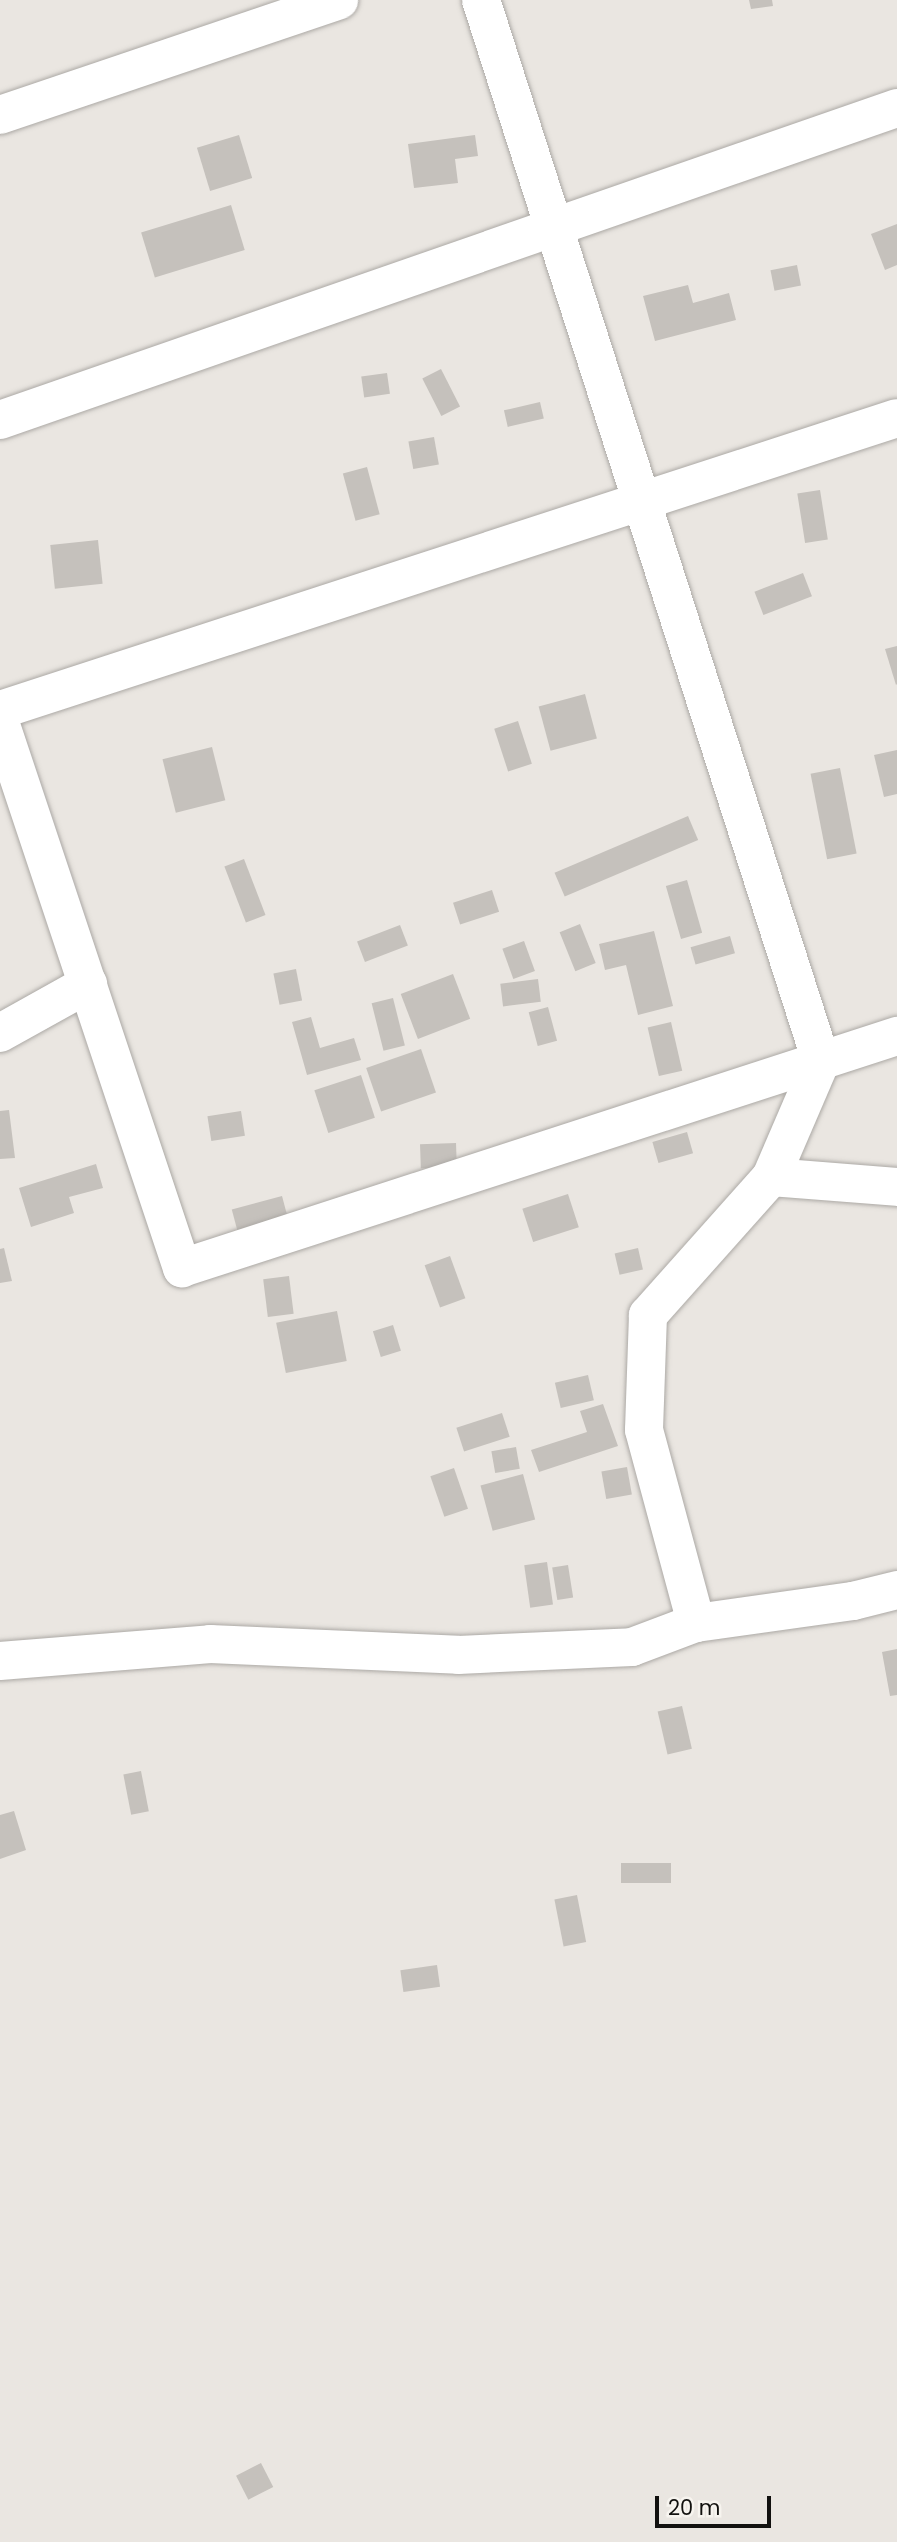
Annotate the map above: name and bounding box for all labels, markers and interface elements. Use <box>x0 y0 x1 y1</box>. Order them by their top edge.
scale bar <box>659 2482 774 2526</box>
text: 20 m <box>668 2493 721 2522</box>

